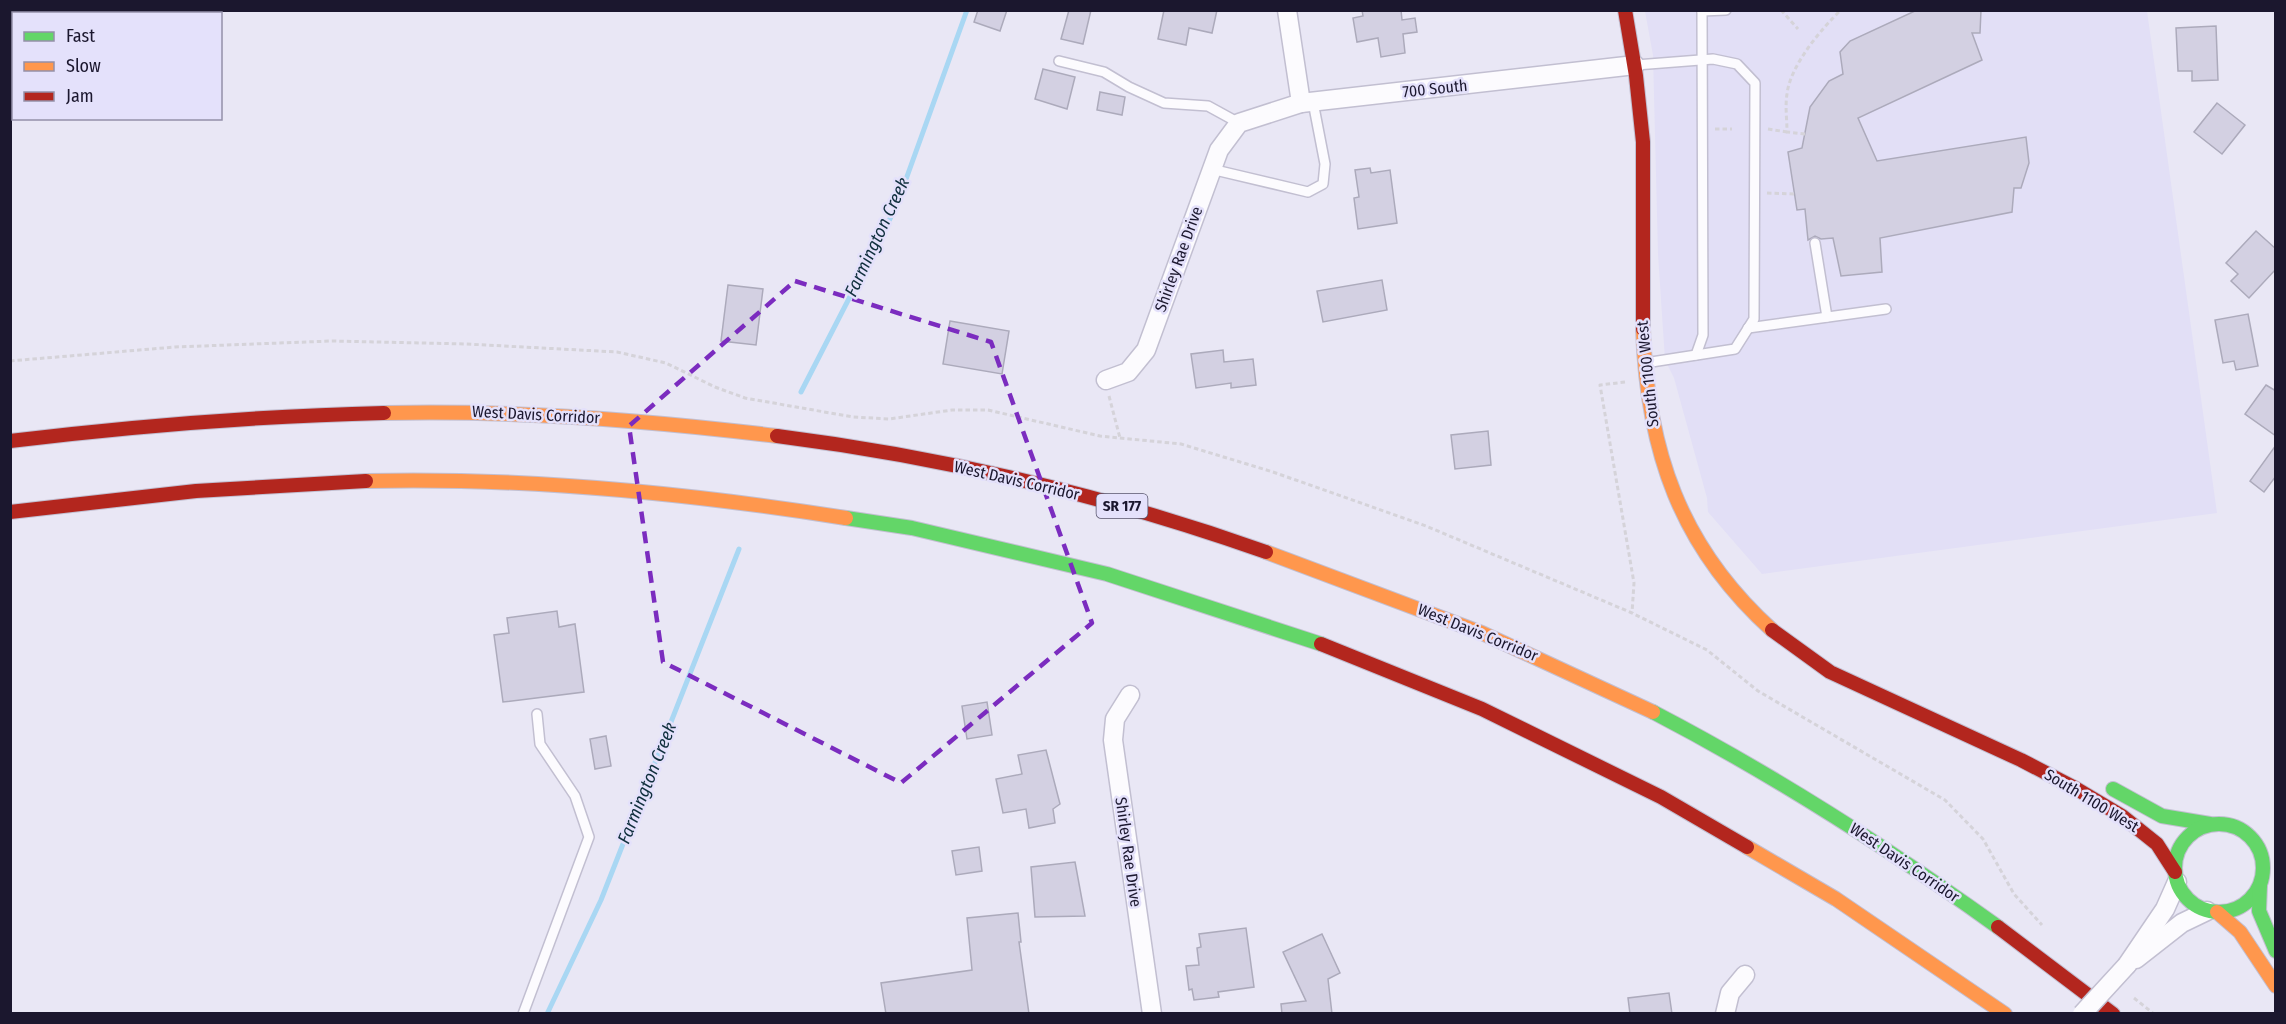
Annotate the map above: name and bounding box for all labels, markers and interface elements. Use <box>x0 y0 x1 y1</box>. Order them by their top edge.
legend <box>12 12 222 120</box>
text: Fast <box>66 25 95 47</box>
text: Slow <box>66 55 101 77</box>
street label: 700 South <box>1402 76 1468 101</box>
text: Jam <box>66 85 94 107</box>
water label: Farmington Creek <box>840 174 914 300</box>
street label: Shirley Rae Drive <box>1151 204 1206 314</box>
street label: South 1100 West <box>1632 319 1663 428</box>
street label: West Davis Corridor <box>472 402 601 427</box>
street label: West Davis Corridor <box>952 457 1082 504</box>
road number: SR 177 <box>1096 494 1148 518</box>
street label: West Davis Corridor <box>1415 600 1541 665</box>
water label: Farmington Creek <box>613 719 681 847</box>
street label: South 1100 West <box>2041 765 2143 836</box>
street label: Shirley Rae Drive <box>1111 796 1146 908</box>
street label: West Davis Corridor <box>1846 819 1963 906</box>

